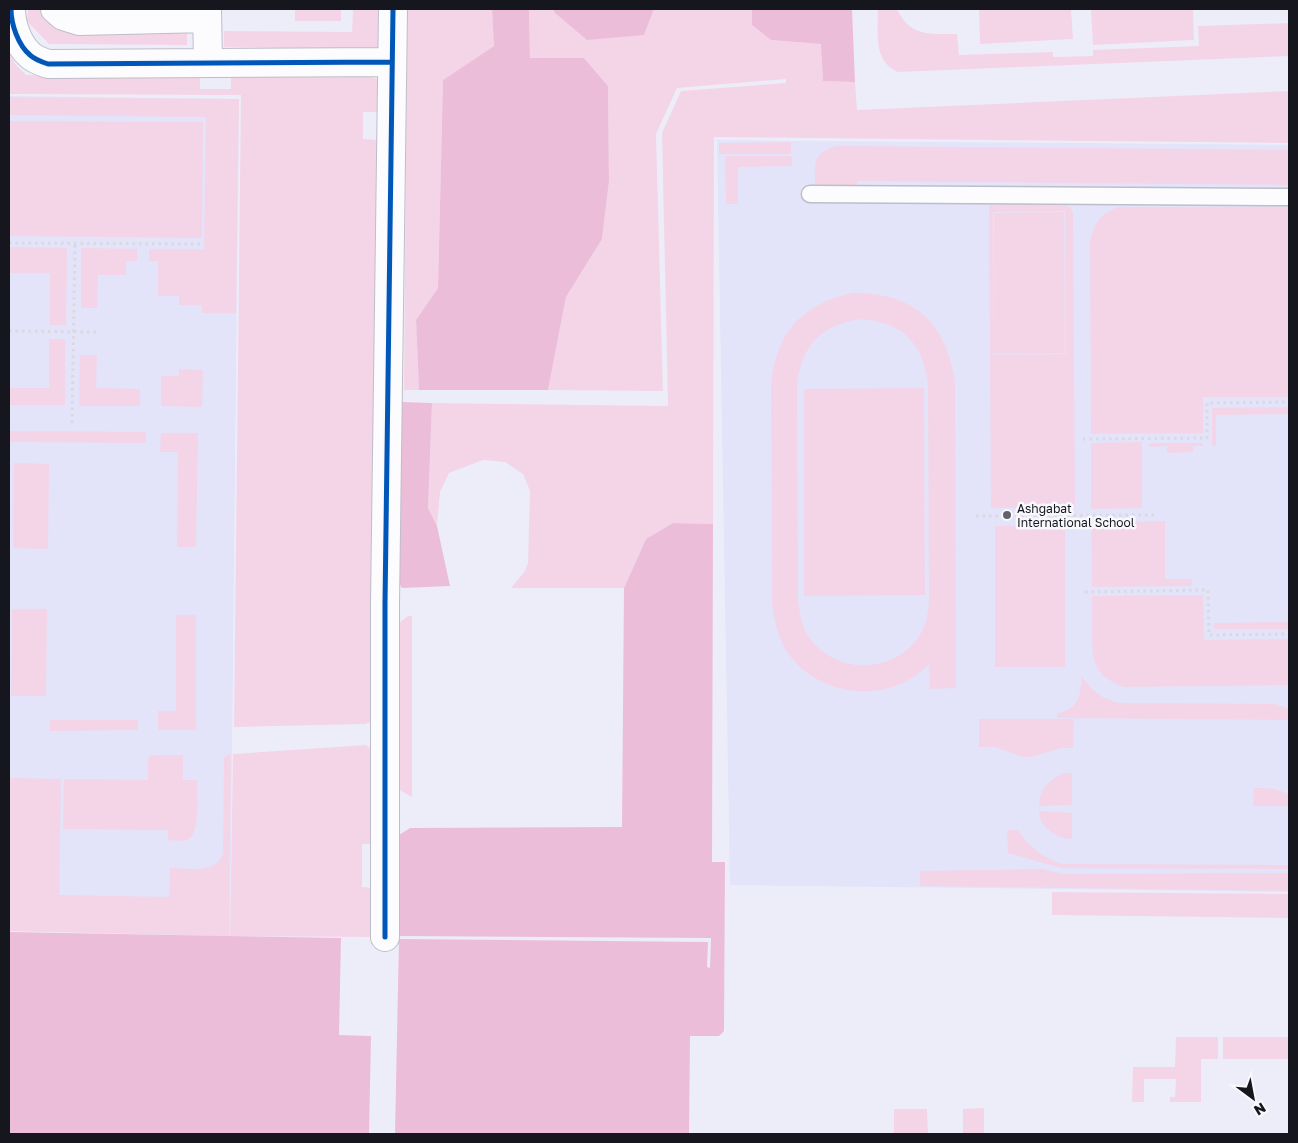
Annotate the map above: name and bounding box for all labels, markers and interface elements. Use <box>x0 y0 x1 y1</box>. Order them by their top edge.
place label: Ashgabat International School <box>1017 501 1135 530</box>
marker: Ashgabat International School <box>1001 509 1013 521</box>
north arrow <box>1228 1073 1278 1123</box>
text: N <box>1251 1099 1269 1119</box>

